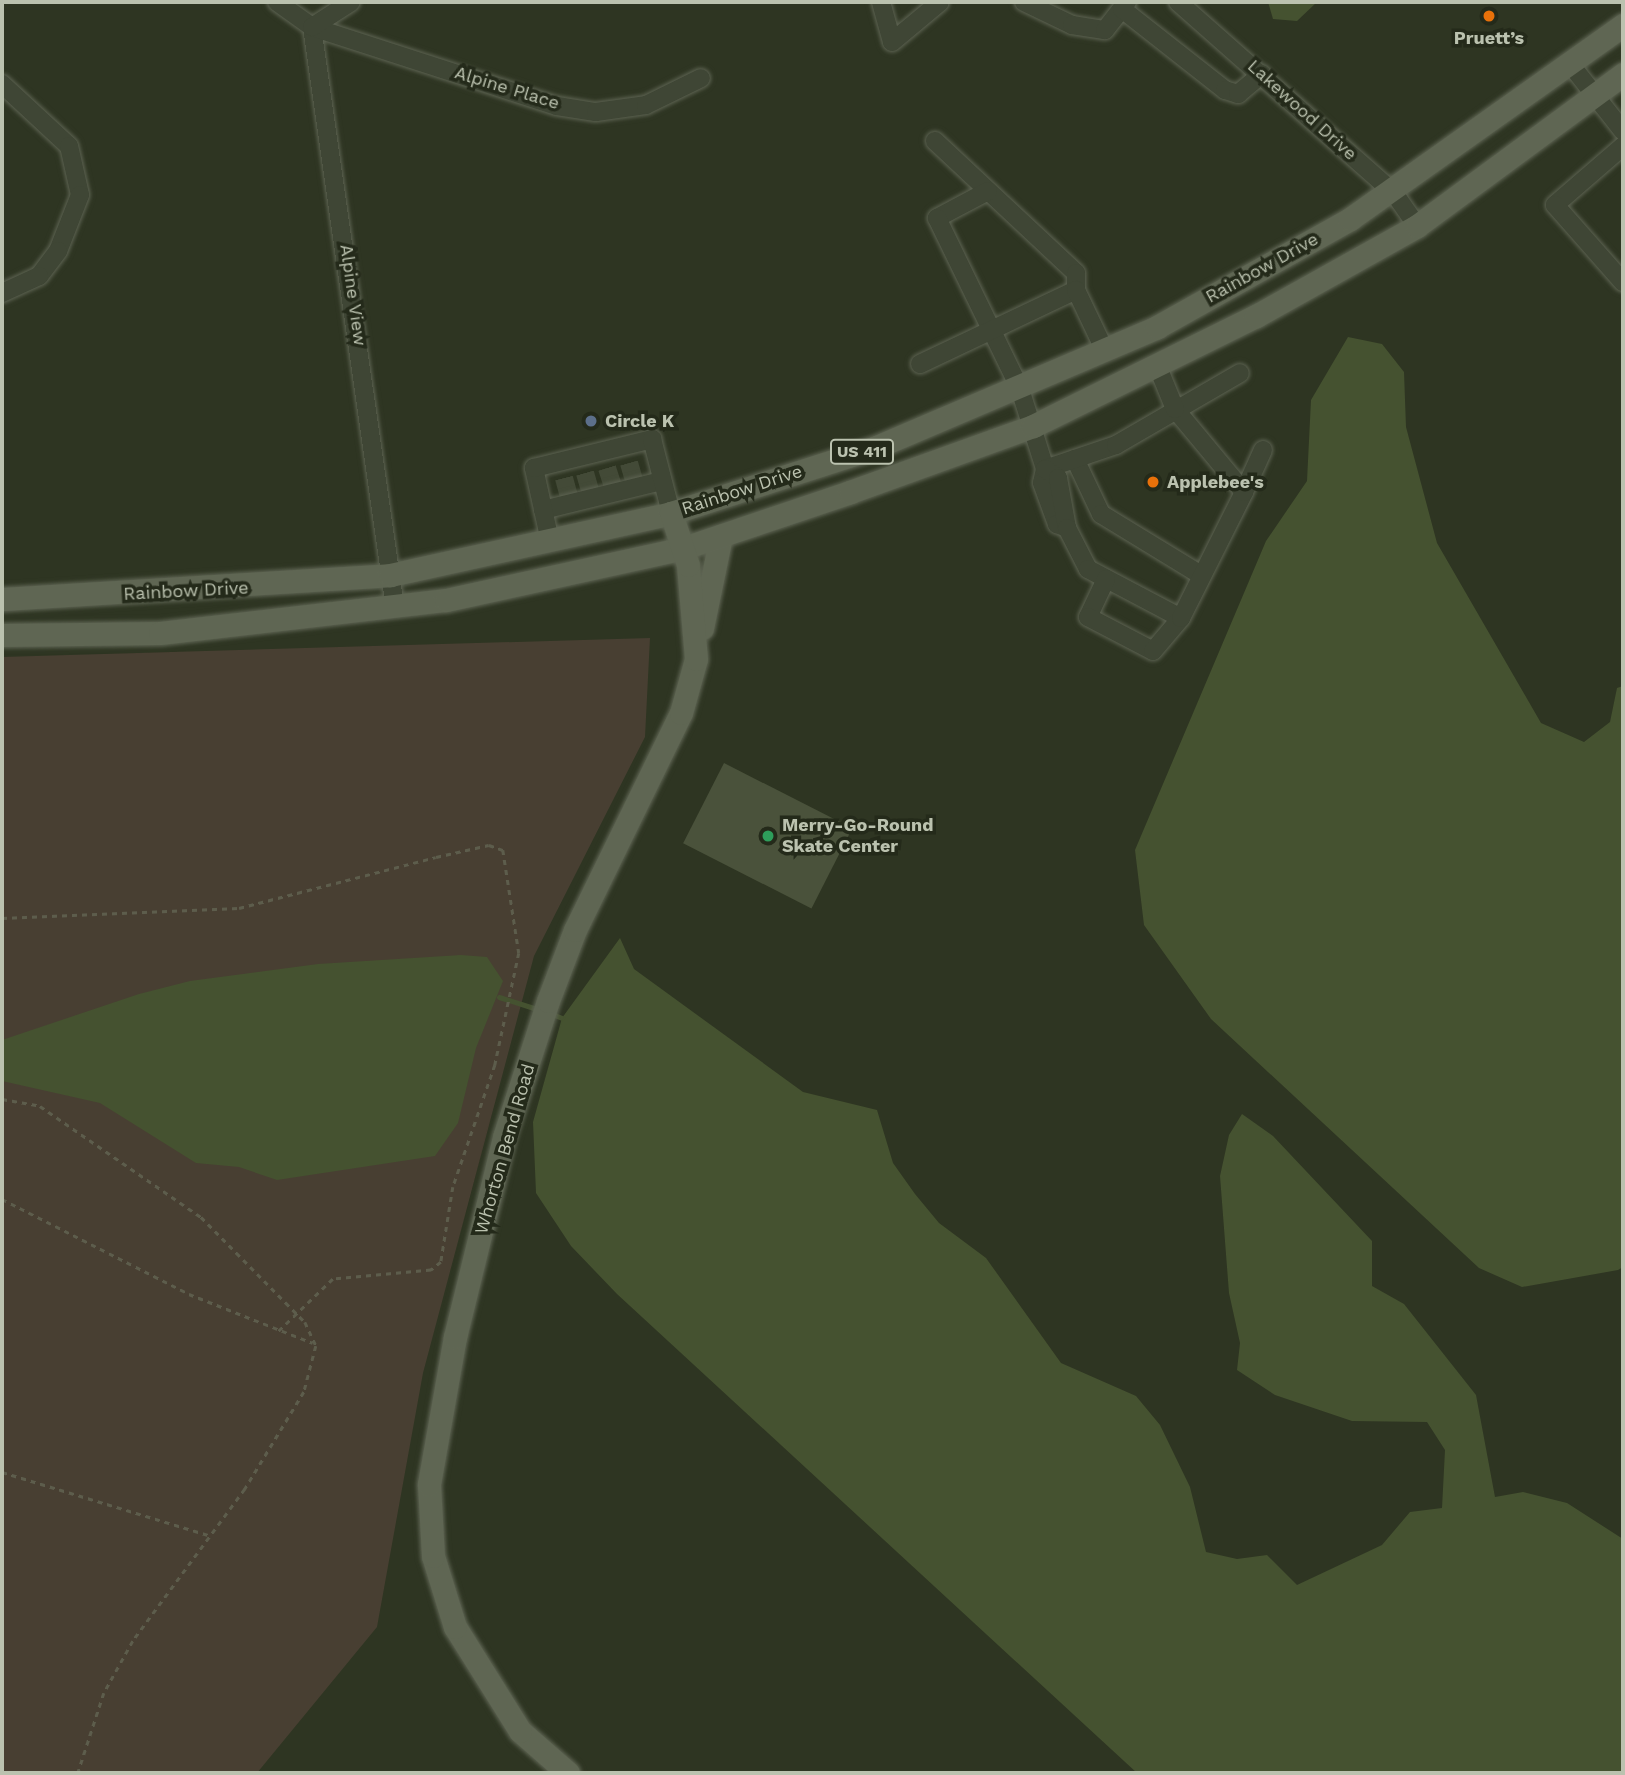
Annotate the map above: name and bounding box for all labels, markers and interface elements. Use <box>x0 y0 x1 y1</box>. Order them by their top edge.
marker: Pruett’s <box>1481 8 1497 24</box>
place label: Pruett’s <box>1454 27 1524 49</box>
street label: Lakewood Drive <box>1243 55 1361 165</box>
street label: Alpine Place <box>452 62 562 114</box>
street label: Rainbow Drive <box>1202 228 1322 308</box>
street label: Alpine View <box>335 243 371 347</box>
place label: Circle K <box>605 410 674 432</box>
marker: Circle K <box>583 413 599 429</box>
road number: US 411 <box>829 440 895 464</box>
street label: Rainbow Drive <box>679 460 805 520</box>
place label: Applebee's <box>1167 471 1264 493</box>
marker: Applebee's <box>1145 474 1161 490</box>
street label: Rainbow Drive <box>123 577 249 605</box>
place label: Merry-Go-Round Skate Center <box>782 815 933 858</box>
marker: Merry-Go-Round Skate Center <box>760 828 776 844</box>
street label: Whorton Bend Road <box>470 1061 540 1237</box>

